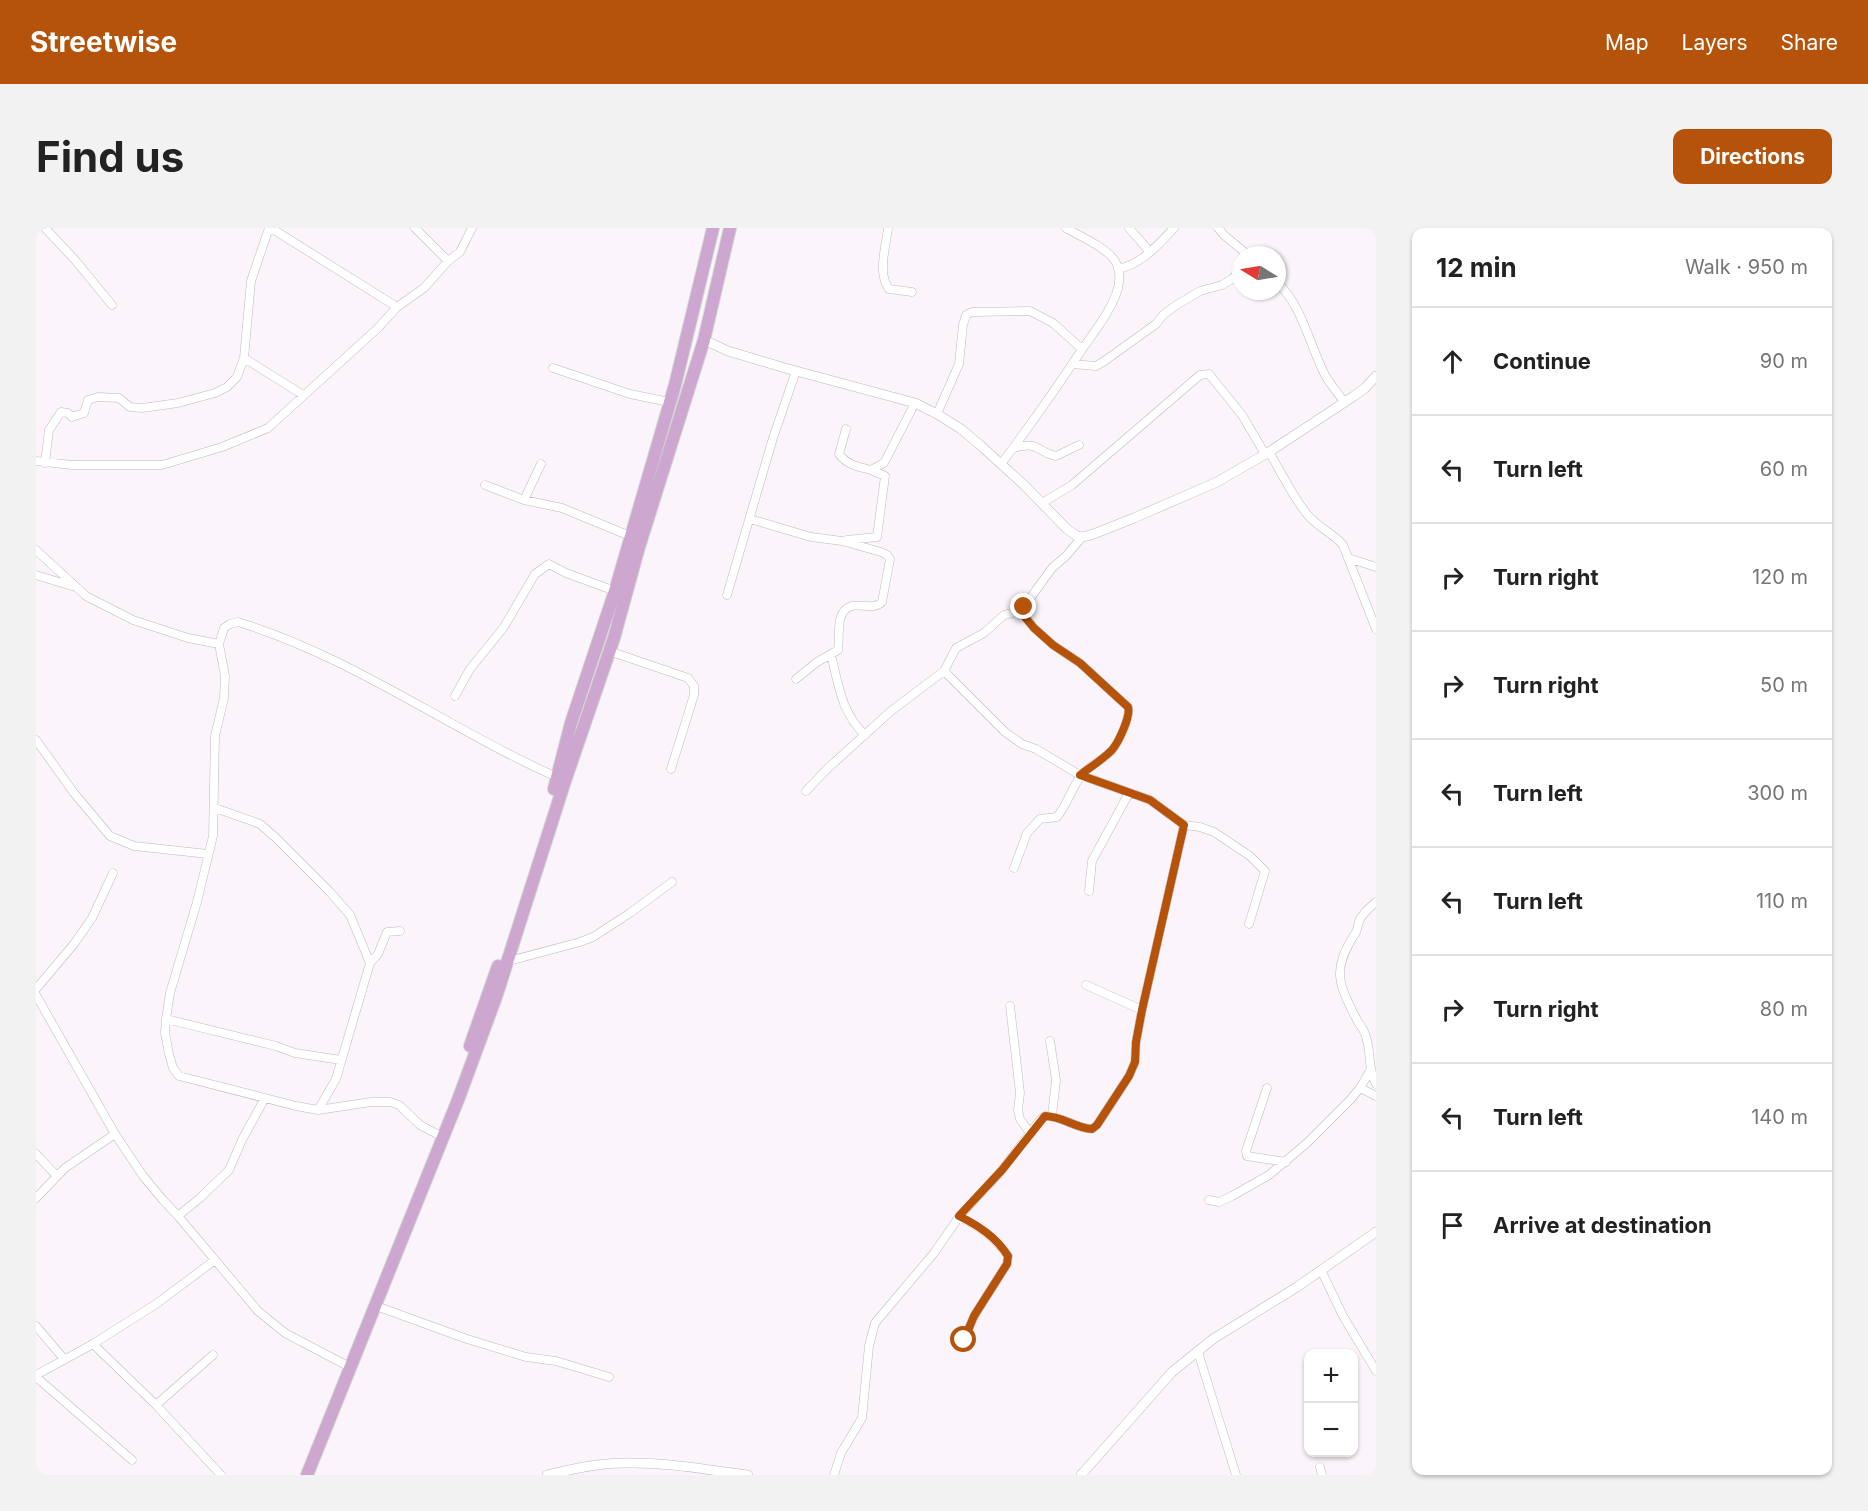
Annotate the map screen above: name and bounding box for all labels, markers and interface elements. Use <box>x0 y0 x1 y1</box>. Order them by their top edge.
text: Streetwise <box>30 25 177 59</box>
text: Map <box>1605 30 1649 55</box>
text: Layers <box>1682 30 1748 55</box>
text: Share <box>1781 30 1838 55</box>
button: Directions <box>1673 129 1832 184</box>
text: Find us <box>36 131 184 182</box>
north arrow <box>1232 246 1286 300</box>
text: 12 min <box>1436 252 1517 283</box>
text: Walk · 950 m <box>1685 255 1808 279</box>
icon: ahead <box>1436 345 1469 378</box>
text: Continue <box>1493 348 1591 374</box>
text: 90 m <box>1760 349 1808 373</box>
icon: left <box>1436 453 1469 486</box>
text: Turn left <box>1493 456 1583 482</box>
text: 60 m <box>1760 457 1808 481</box>
icon: right <box>1436 561 1469 594</box>
text: Turn right <box>1493 564 1599 590</box>
text: 120 m <box>1752 565 1808 589</box>
route end <box>1010 593 1036 619</box>
icon: right <box>1436 669 1469 702</box>
text: Turn right <box>1493 672 1599 698</box>
text: 50 m <box>1760 673 1808 697</box>
icon: left <box>1436 777 1469 810</box>
text: Turn left <box>1493 780 1583 806</box>
text: 300 m <box>1747 781 1808 805</box>
icon: left <box>1436 885 1469 918</box>
text: Turn left <box>1493 888 1583 914</box>
text: 110 m <box>1756 889 1808 913</box>
icon: right <box>1436 993 1469 1026</box>
text: Turn right <box>1493 996 1599 1022</box>
text: 80 m <box>1760 997 1808 1021</box>
icon: left <box>1436 1101 1469 1134</box>
text: Turn left <box>1493 1104 1583 1130</box>
text: 140 m <box>1751 1105 1808 1129</box>
icon: arrive <box>1436 1209 1469 1242</box>
text: Arrive at destination <box>1493 1212 1712 1238</box>
route start <box>950 1326 976 1352</box>
map controls <box>1304 1349 1358 1457</box>
button: + <box>1304 1349 1358 1403</box>
button: − <box>1304 1403 1358 1457</box>

